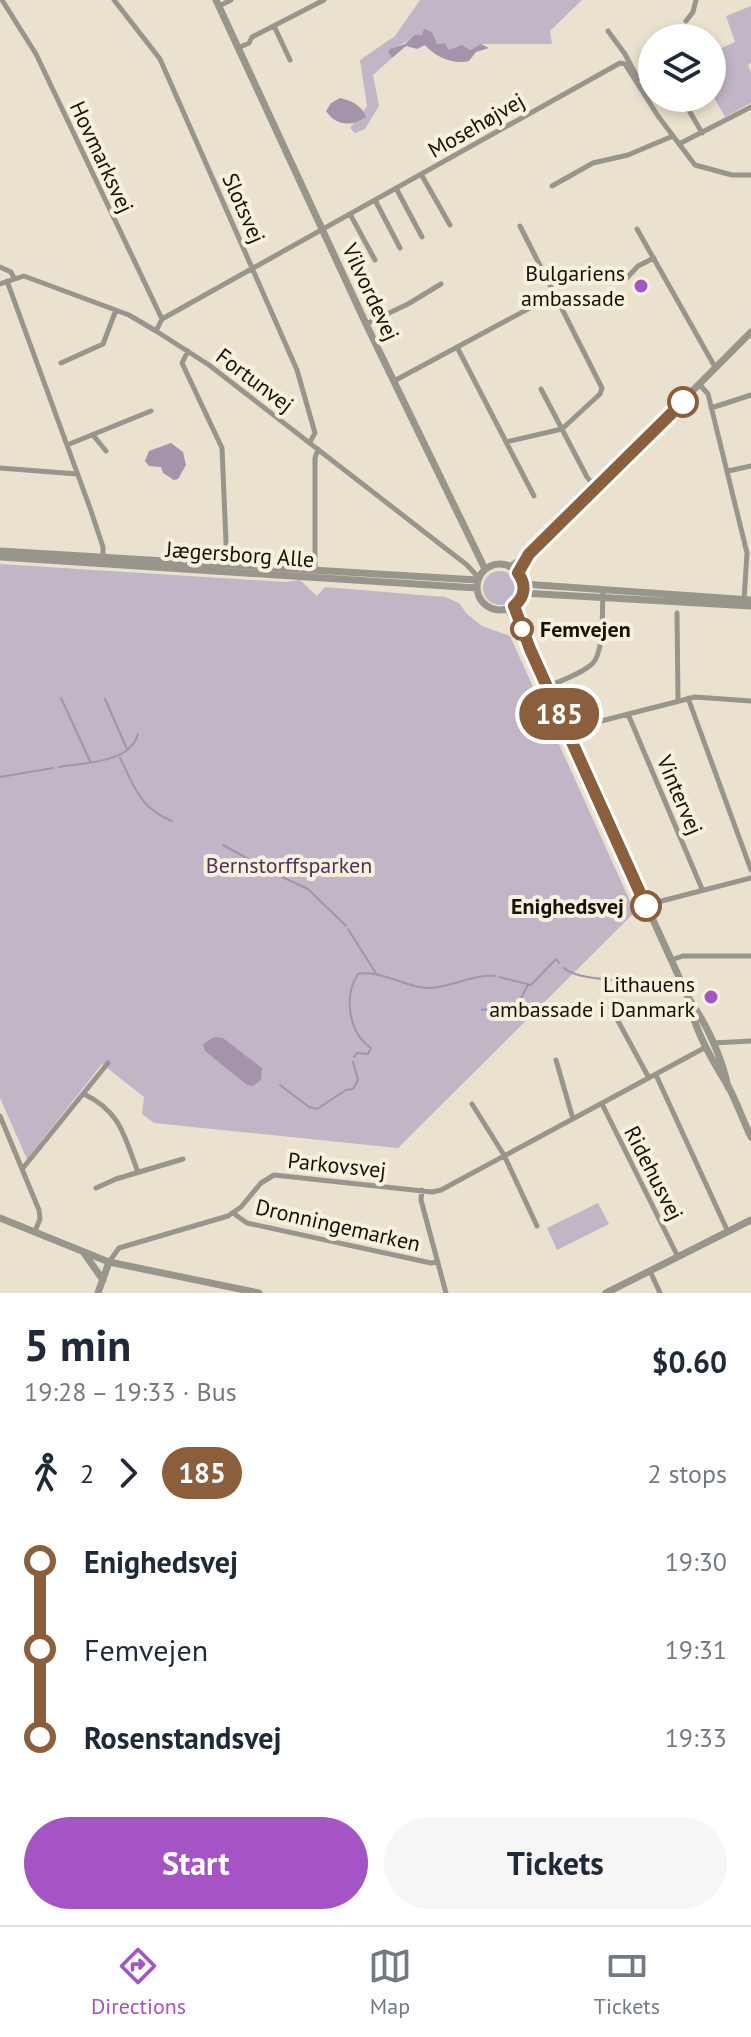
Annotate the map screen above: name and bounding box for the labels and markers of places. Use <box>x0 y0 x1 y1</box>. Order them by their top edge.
place label: Bulgariens ambassade <box>521 259 625 312</box>
marker: Bulgariens ambassade <box>632 277 650 295</box>
unlabelled marker <box>668 387 698 417</box>
place label: Femvejen <box>540 615 631 643</box>
marker: Femvejen <box>511 618 533 640</box>
marker: Enighedsvej <box>631 891 661 921</box>
place label: Enighedsvej <box>511 892 624 920</box>
place label: Lithauens ambassade i Danmark <box>489 970 695 1023</box>
marker: Lithauens ambassade i Danmark <box>702 988 720 1006</box>

